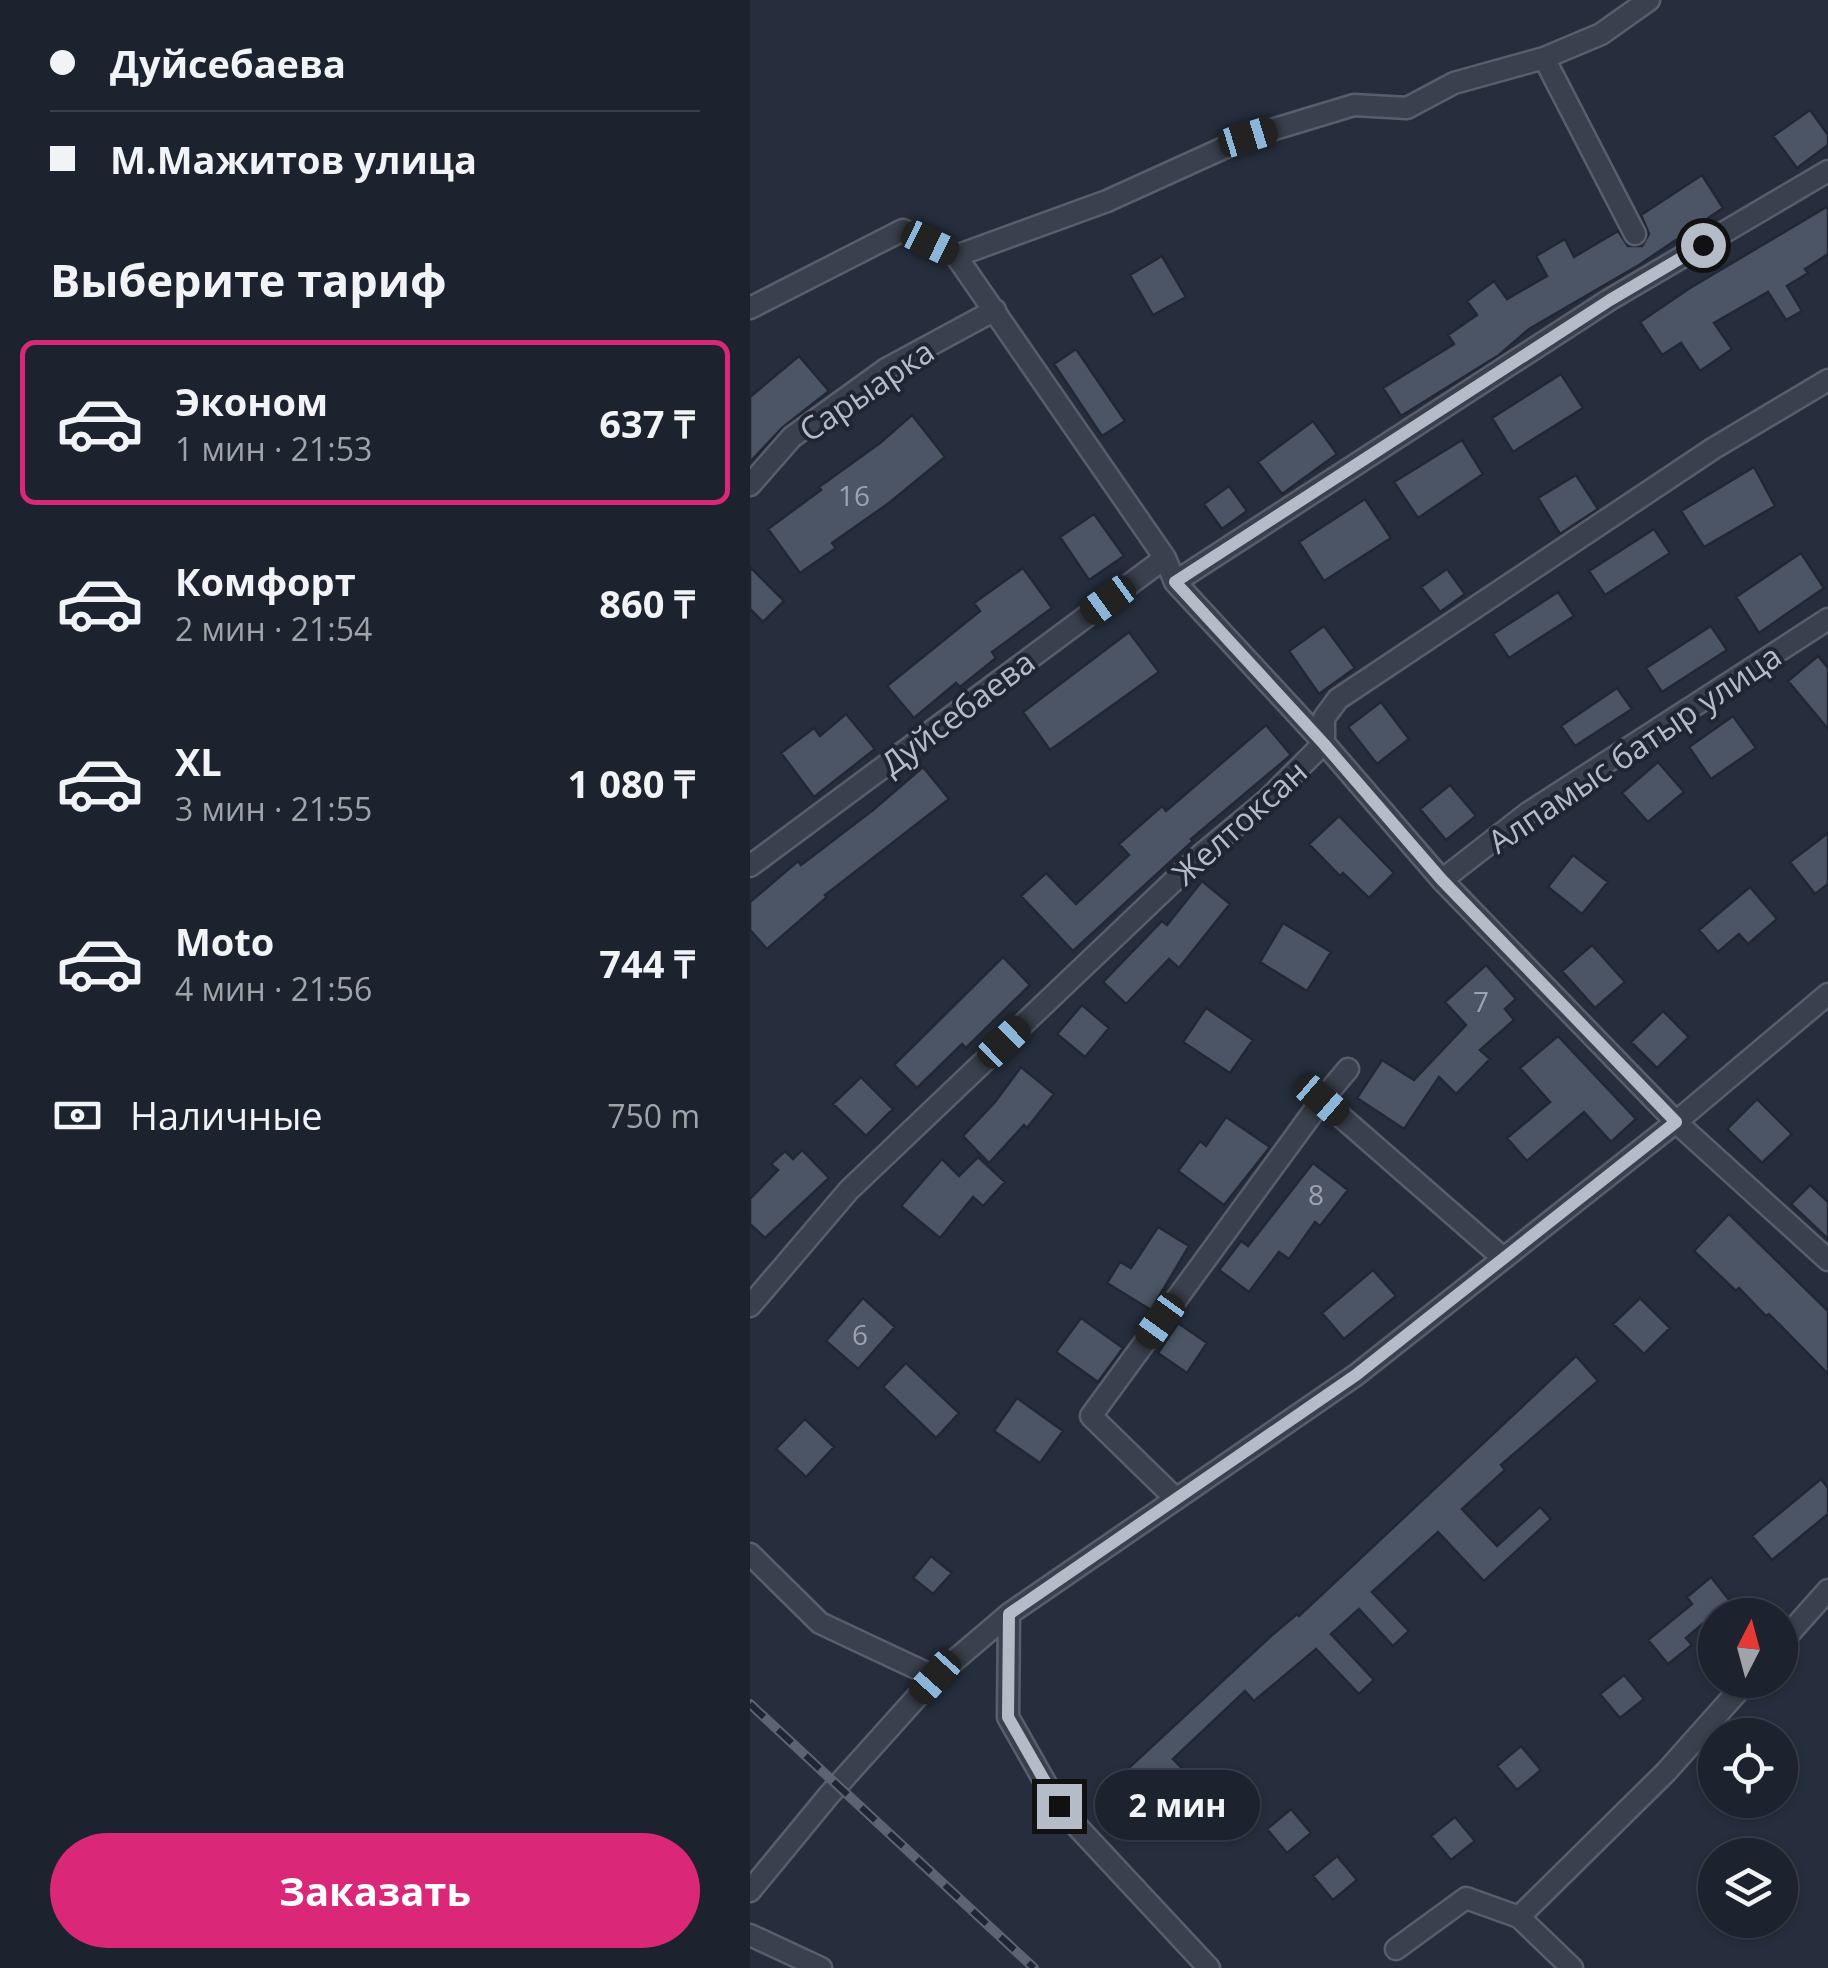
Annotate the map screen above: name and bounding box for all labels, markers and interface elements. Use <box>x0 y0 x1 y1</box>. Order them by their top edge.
text: Дуйсебаева <box>110 37 346 89</box>
car <box>1215 114 1281 160</box>
text: М.Мажитов улица <box>110 133 477 185</box>
car <box>896 216 964 270</box>
route start <box>1681 223 1726 268</box>
text: Выберите тариф <box>50 249 447 310</box>
street label: Сарыарка <box>790 329 942 451</box>
text: Эконом <box>175 375 328 427</box>
icon: car <box>55 378 145 468</box>
text: 637 ₸ <box>599 397 695 449</box>
text: 1 мин · 21:53 <box>175 427 372 470</box>
house number: 16 <box>838 476 870 514</box>
text: Комфорт <box>175 555 356 607</box>
icon: car <box>55 558 145 648</box>
car <box>1075 570 1141 630</box>
text: 860 ₸ <box>599 577 695 629</box>
text: 2 мин · 21:54 <box>175 607 372 650</box>
street label: Алпамыс батыр улица <box>1479 634 1789 862</box>
street label: Дуйсебаева <box>871 640 1043 784</box>
text: XL <box>175 735 222 787</box>
icon: car <box>55 738 145 828</box>
street label: Желтоксан <box>1162 750 1316 894</box>
text: 1 080 ₸ <box>568 757 695 809</box>
text: 3 мин · 21:55 <box>175 787 372 830</box>
text: Moto <box>175 915 274 967</box>
icon: car <box>55 918 145 1008</box>
text: 744 ₸ <box>599 937 695 989</box>
text: 4 мин · 21:56 <box>175 967 372 1010</box>
house number: 7 <box>1473 982 1489 1020</box>
car <box>972 1010 1036 1074</box>
car <box>1290 1069 1354 1131</box>
icon: cash <box>50 1088 105 1143</box>
text: Наличные <box>130 1089 323 1141</box>
text: 750 m <box>607 1094 700 1137</box>
house number: 8 <box>1308 1175 1324 1213</box>
car <box>1130 1288 1190 1354</box>
house number: 6 <box>852 1315 868 1353</box>
north arrow <box>1698 1598 1798 1698</box>
map controls <box>1698 1598 1798 1938</box>
car <box>904 1645 966 1709</box>
button: locate <box>1698 1718 1798 1818</box>
callout: 2 мин <box>1094 1771 1259 1841</box>
text: 2 мин <box>1129 1783 1226 1826</box>
route end <box>1037 1784 1082 1829</box>
button: Заказать <box>50 1833 700 1948</box>
button: layers <box>1698 1838 1798 1938</box>

